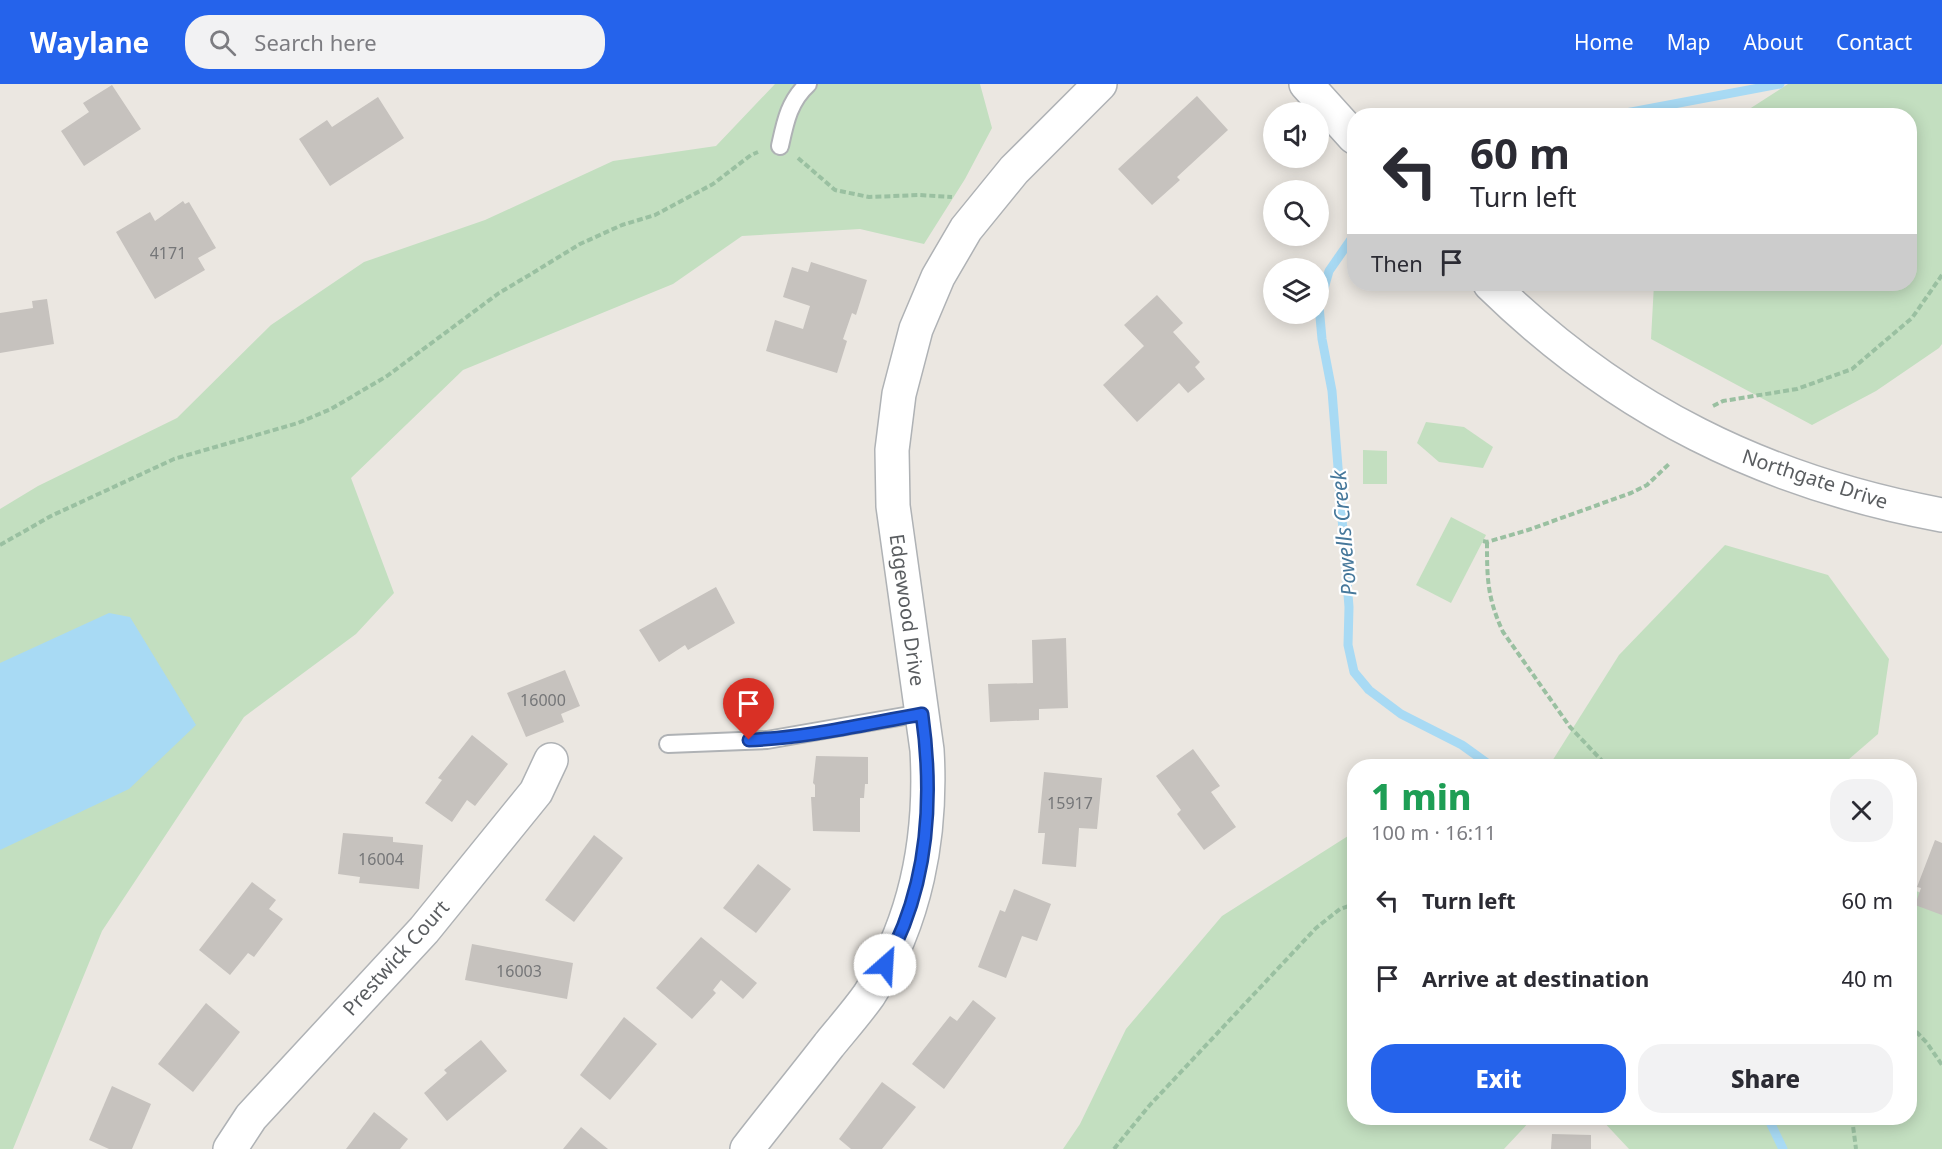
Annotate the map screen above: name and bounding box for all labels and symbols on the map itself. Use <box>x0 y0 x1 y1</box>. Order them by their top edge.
house number: 4171 <box>150 242 186 264</box>
street label: Northgate Drive <box>1739 442 1892 515</box>
water label: Powells Creek <box>1323 468 1362 597</box>
street label: Edgewood Drive <box>883 532 932 688</box>
pin <box>723 678 774 740</box>
house number: 16000 <box>520 689 566 711</box>
house number: 15917 <box>1047 792 1093 814</box>
house number: 16004 <box>358 848 404 870</box>
street label: Prestwick Court <box>336 894 455 1021</box>
position arrow <box>853 933 917 997</box>
house number: 16003 <box>496 960 542 982</box>

